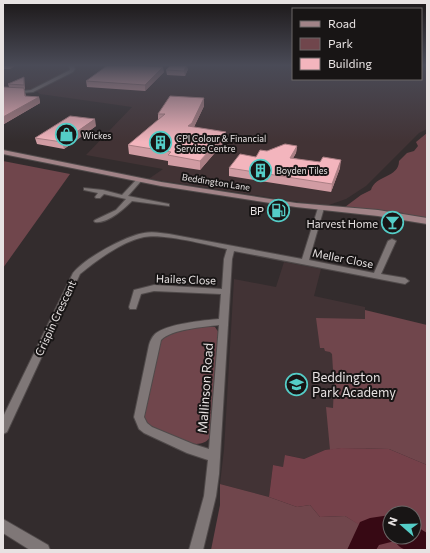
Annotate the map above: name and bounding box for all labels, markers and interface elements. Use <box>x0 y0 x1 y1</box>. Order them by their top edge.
legend <box>292 8 422 80</box>
text: Road <box>328 16 356 30</box>
text: Park <box>328 36 354 50</box>
text: Building <box>328 56 372 70</box>
shop icon: Wickes <box>54 122 80 148</box>
place label: Wickes <box>82 130 111 141</box>
building icon: CPI Colour & Financial Service Centre <box>148 130 174 156</box>
place label: CPI Colour & Financial Service Centre <box>176 133 266 154</box>
building icon: Boyden Tiles <box>247 157 273 183</box>
place label: Boyden Tiles <box>276 165 328 176</box>
street label: Beddington Lane <box>181 171 251 193</box>
fuel station icon: BP <box>266 197 292 223</box>
place label: BP <box>250 204 264 217</box>
bar icon: Harvest Home <box>380 210 406 236</box>
place label: Harvest Home <box>307 217 378 230</box>
street label: Meller Close <box>311 246 375 270</box>
street label: Hailes Close <box>156 271 216 287</box>
street label: Crispin Crescent <box>32 278 78 358</box>
street label: Mallinson Road <box>194 342 216 434</box>
place label: Beddington Park Academy <box>312 369 396 400</box>
school or university icon: Beddington Park Academy <box>284 371 310 397</box>
north arrow <box>382 505 422 545</box>
text: N <box>385 515 400 528</box>

